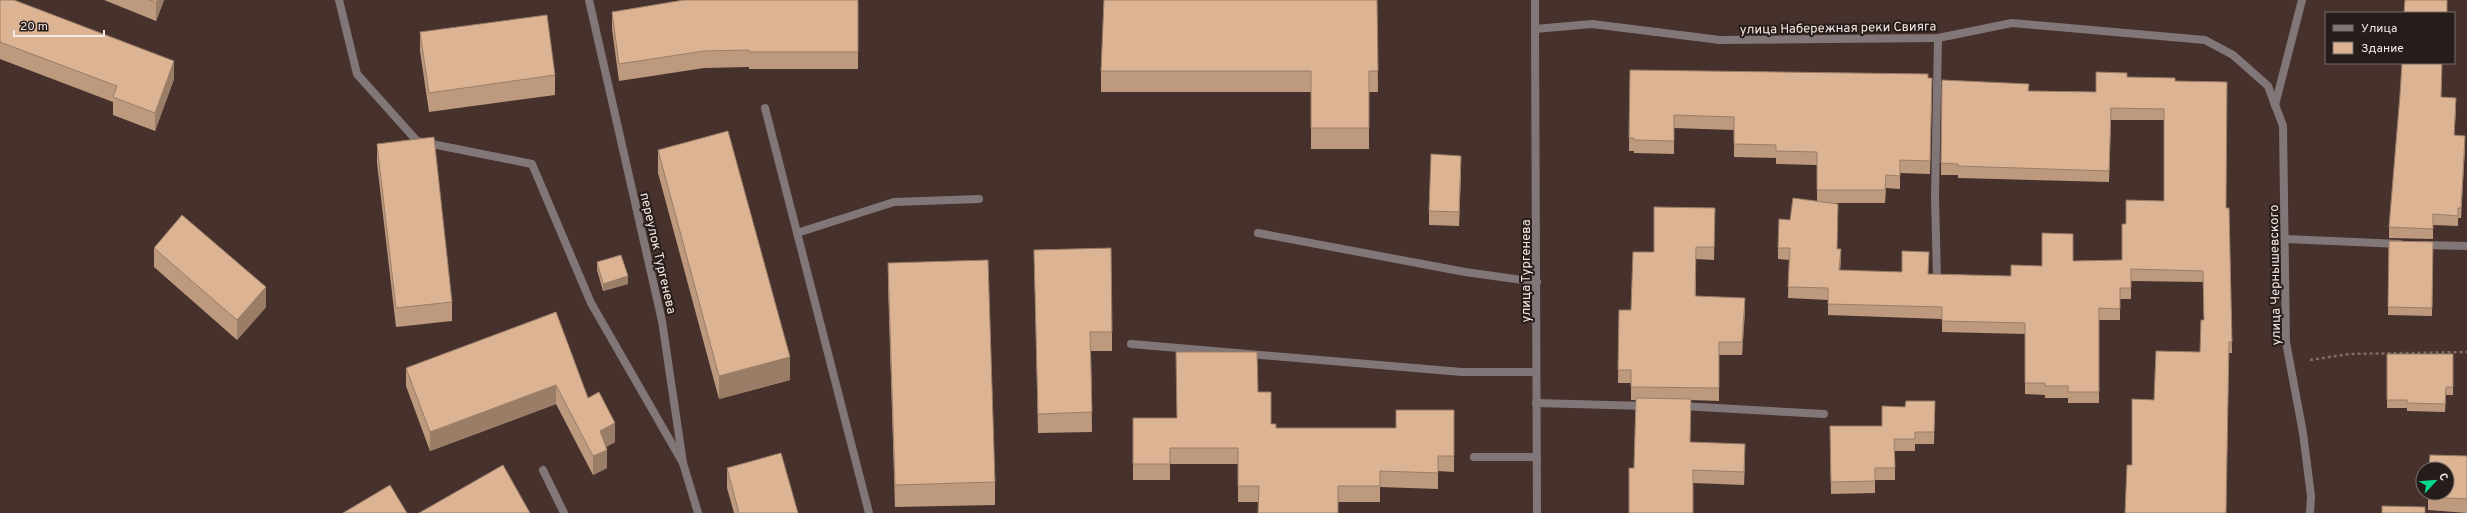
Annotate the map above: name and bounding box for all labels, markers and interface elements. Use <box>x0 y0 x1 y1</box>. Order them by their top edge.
scale bar <box>14 12 104 38</box>
legend <box>2325 12 2455 64</box>
text: 20 m <box>20 19 48 35</box>
street label: улица Набережная реки Свияга <box>1740 19 1937 39</box>
text: Улица <box>2361 21 2397 37</box>
text: Здание <box>2361 41 2404 57</box>
street label: переулок Тургенева <box>635 191 679 316</box>
street label: улица Чернышевского <box>2267 204 2285 345</box>
street label: улица Тургенева <box>1519 220 1535 322</box>
north arrow <box>2415 461 2455 501</box>
text: С <box>2435 471 2451 483</box>

